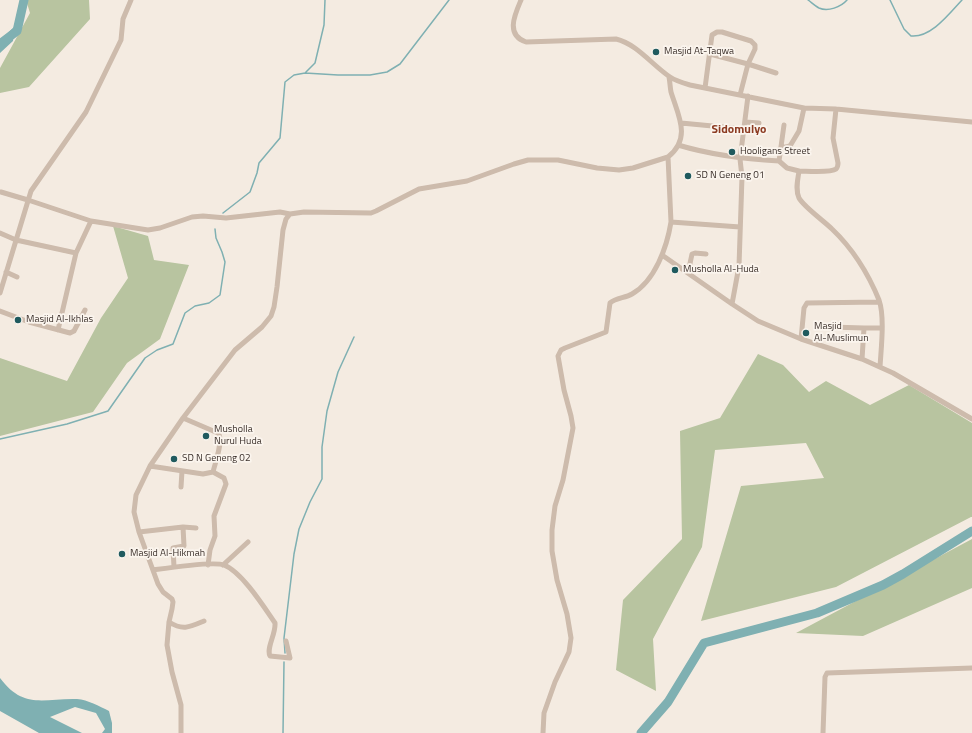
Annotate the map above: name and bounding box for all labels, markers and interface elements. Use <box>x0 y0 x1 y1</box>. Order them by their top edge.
place label: Masjid At-Taqwa <box>664 46 734 58</box>
marker: Masjid At-Taqwa <box>651 47 661 57</box>
district label: Sidomulyo <box>712 123 766 137</box>
place label: Hooligans Street <box>740 146 810 158</box>
marker: Hooligans Street <box>727 147 737 157</box>
place label: SD N Geneng 01 <box>696 170 765 182</box>
marker: SD N Geneng 01 <box>683 171 693 181</box>
place label: Musholla Al-Huda <box>683 264 759 276</box>
marker: Musholla Al-Huda <box>670 265 680 275</box>
place label: Masjid Al-Ikhlas <box>26 314 93 326</box>
marker: Masjid Al-Ikhlas <box>13 315 23 325</box>
place label: Masjid Al-Muslimun <box>814 321 869 344</box>
marker: Masjid Al-Muslimun <box>801 328 811 338</box>
place label: Musholla Nurul Huda <box>214 424 262 448</box>
marker: Musholla Nurul Huda <box>201 431 211 441</box>
place label: SD N Geneng 02 <box>182 453 251 465</box>
marker: SD N Geneng 02 <box>169 454 179 464</box>
place label: Masjid Al-Hikmah <box>130 548 205 560</box>
marker: Masjid Al-Hikmah <box>117 549 127 559</box>

